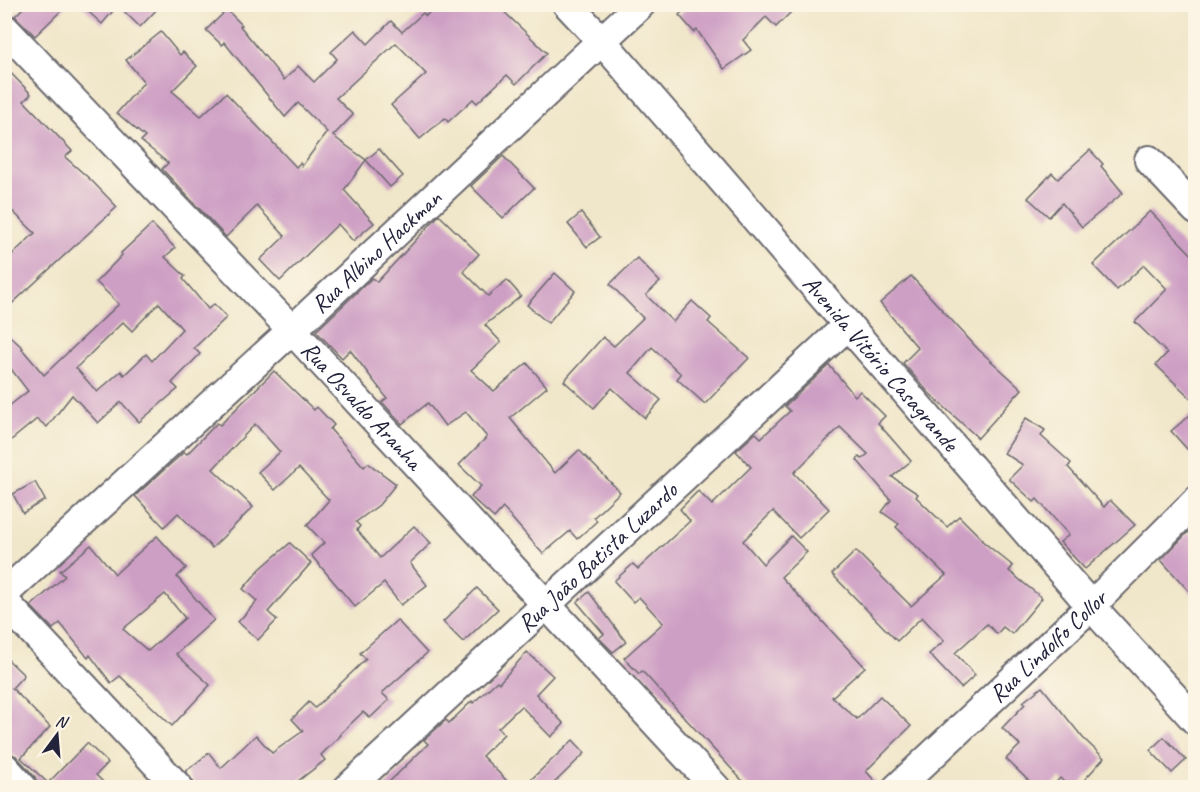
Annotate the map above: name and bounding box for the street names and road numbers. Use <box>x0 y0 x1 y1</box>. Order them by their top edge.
street label: Rua Albino Hackman <box>305 182 448 319</box>
street label: Avenida Vitório Casagrande <box>796 269 967 459</box>
street label: Rua Osvaldo Aranha <box>295 335 430 478</box>
street label: Rua João Batista Luzardo <box>511 475 685 638</box>
street label: Rua Lindolfo Collor <box>983 582 1115 709</box>

